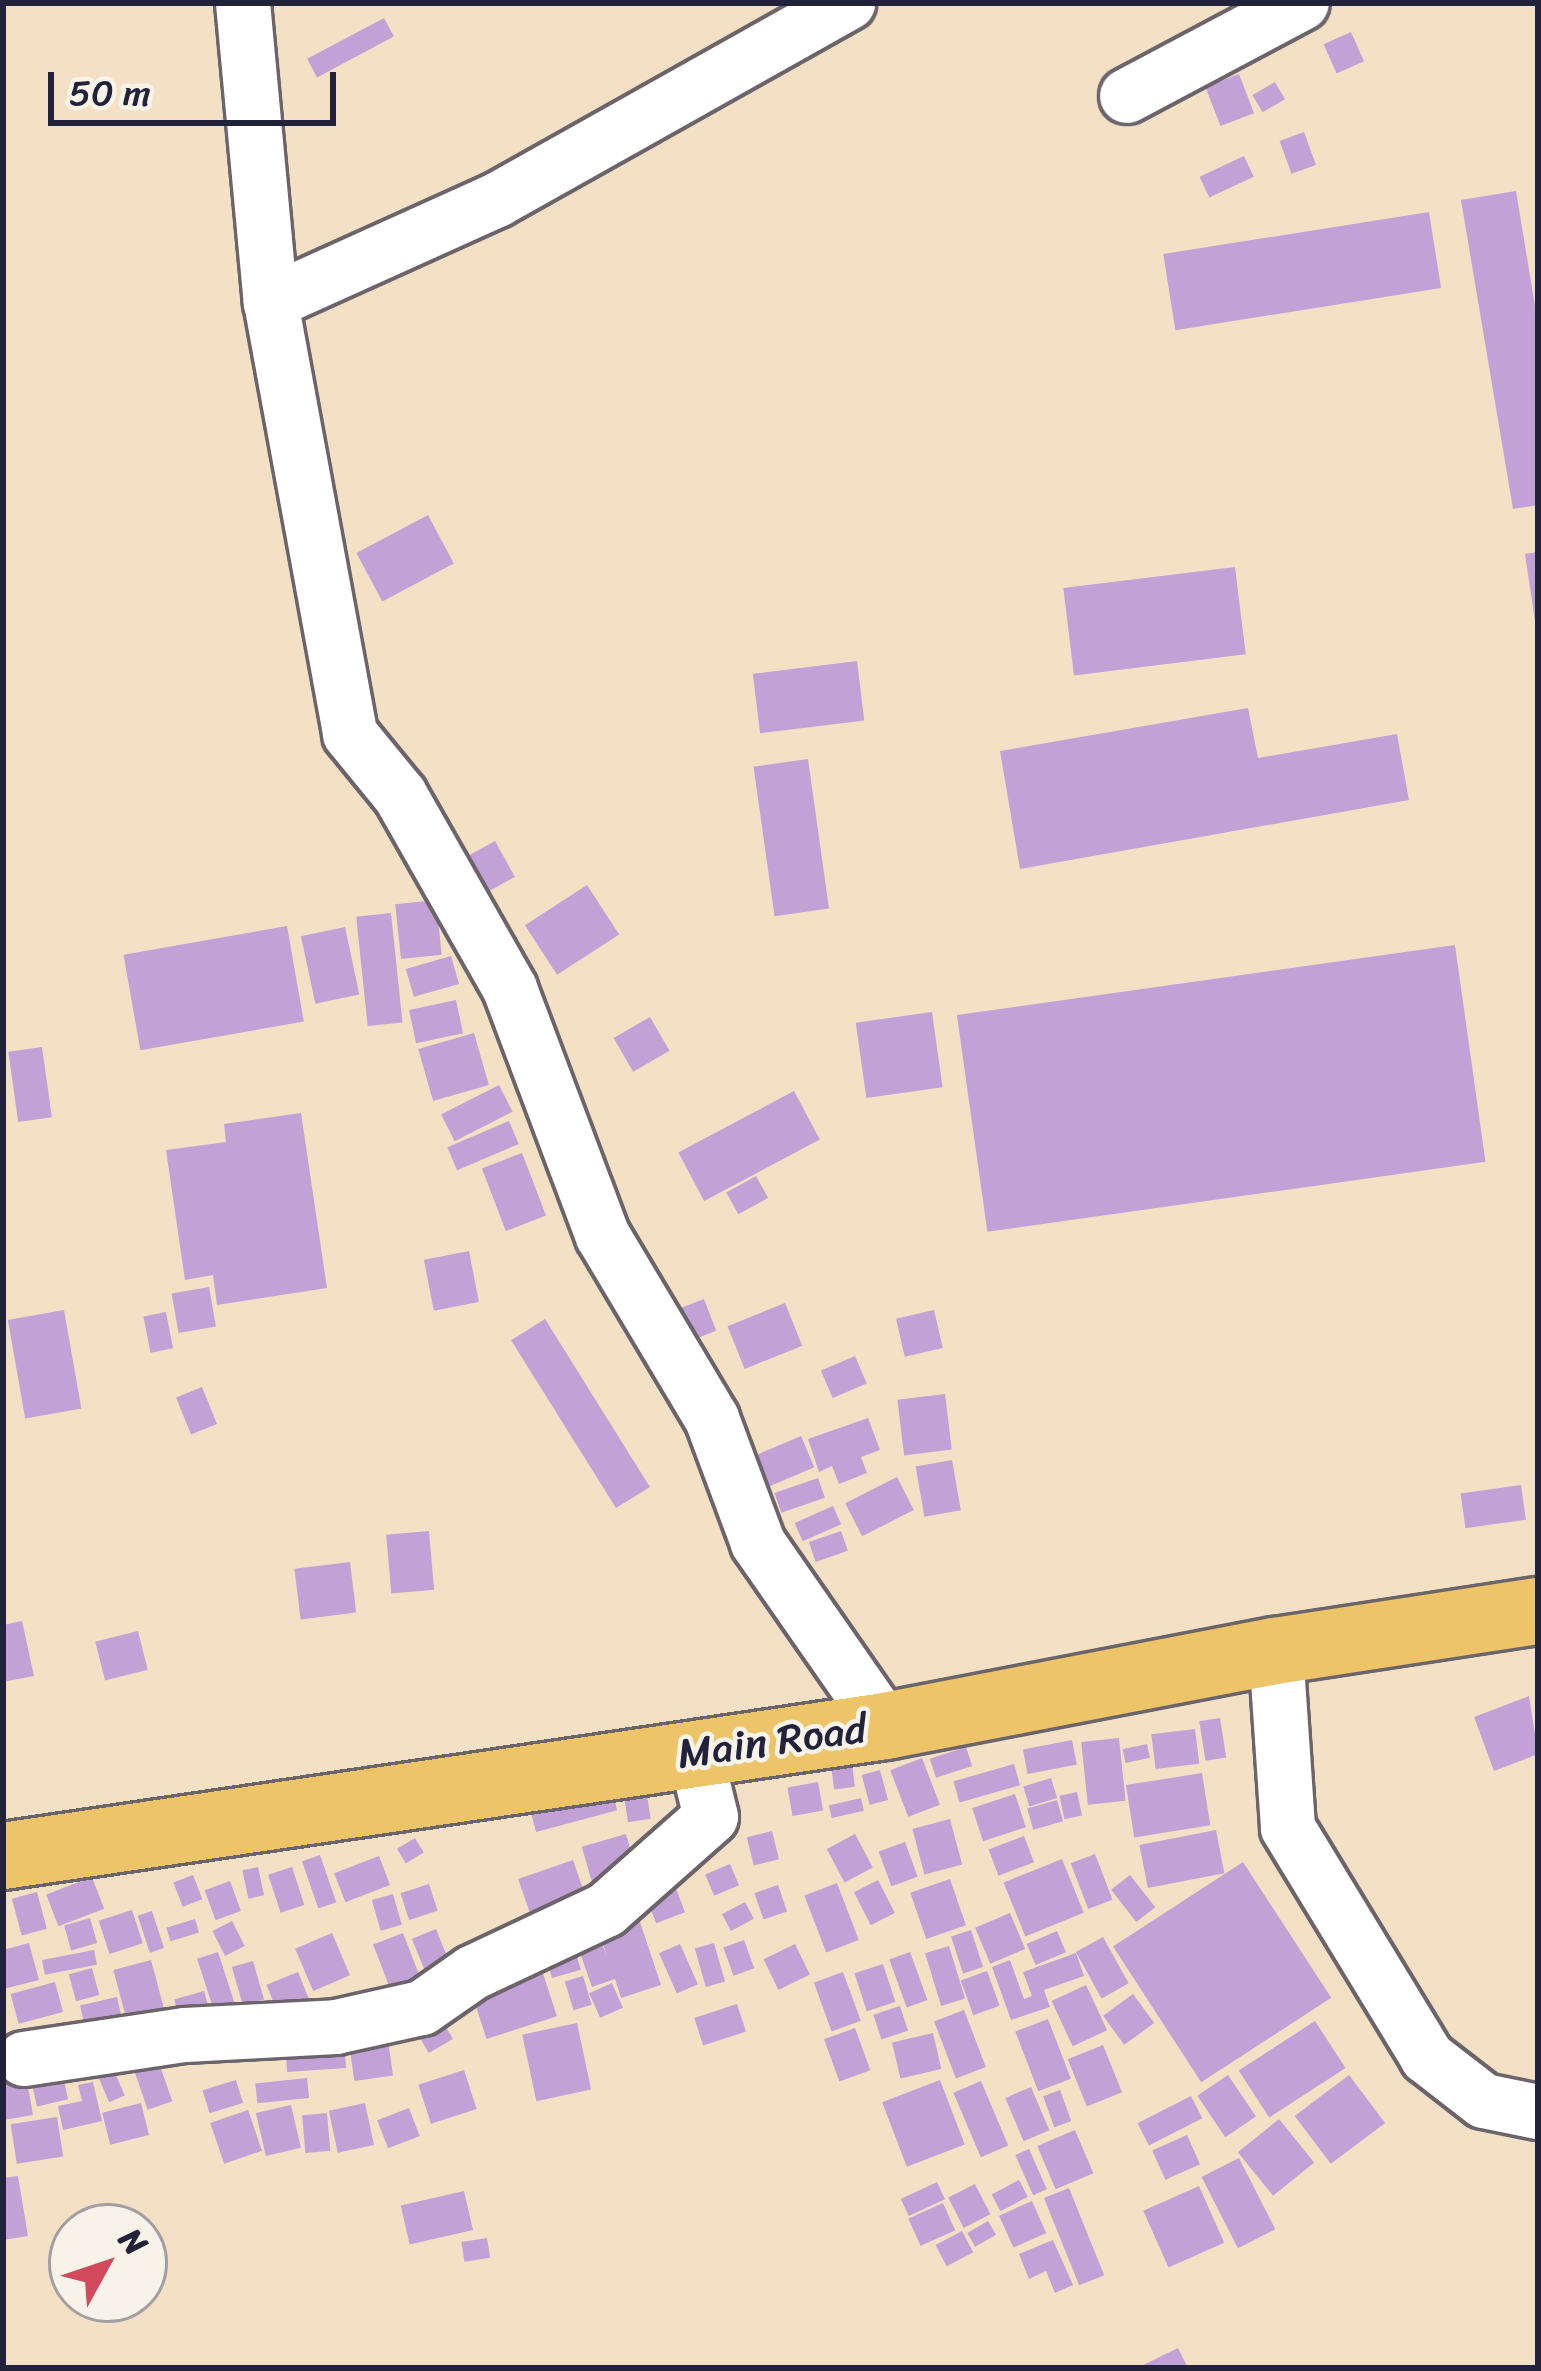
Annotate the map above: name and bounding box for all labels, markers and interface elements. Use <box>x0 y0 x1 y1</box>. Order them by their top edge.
scale bar <box>54 48 342 122</box>
text: 50 m <box>69 61 151 125</box>
street label: Main Road <box>674 1703 870 1779</box>
north arrow <box>48 2203 168 2323</box>
text: N <box>104 2214 163 2269</box>

